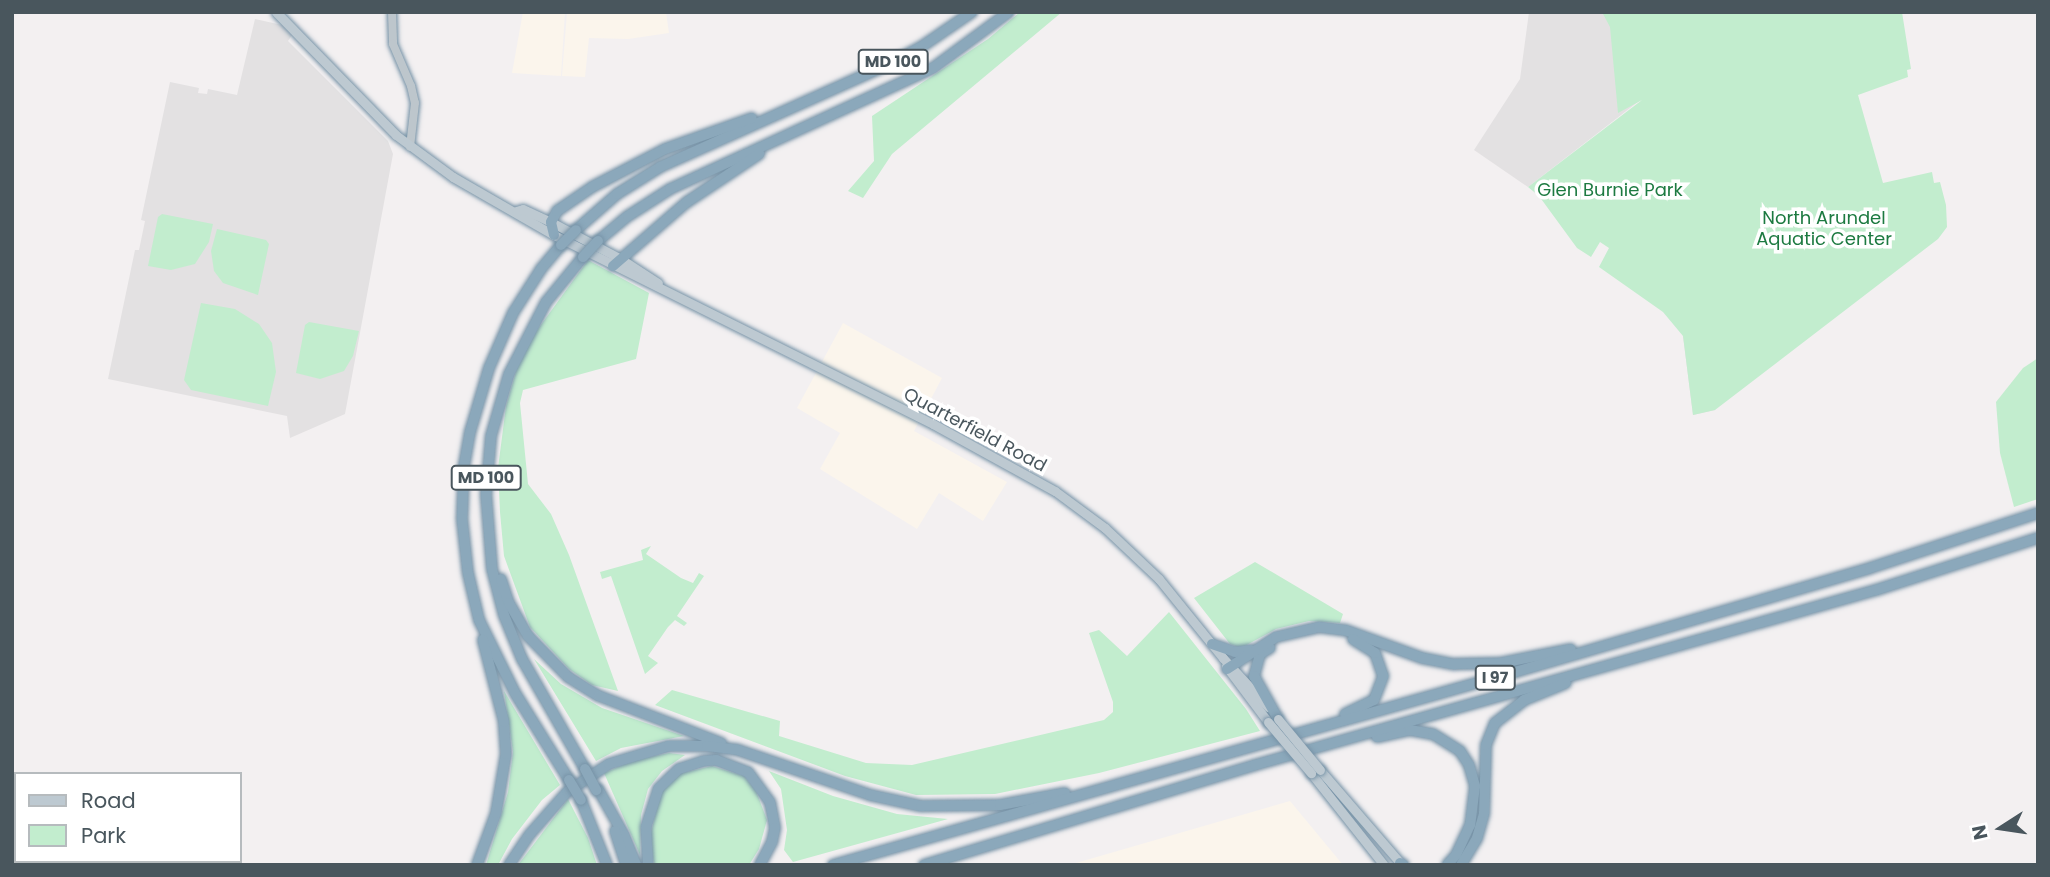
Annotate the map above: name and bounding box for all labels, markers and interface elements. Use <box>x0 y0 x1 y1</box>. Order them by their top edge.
road number: MD 100 <box>856 50 930 74</box>
park label: Glen Burnie Park <box>1537 179 1683 201</box>
park label: North Arundel Aquatic Center <box>1756 208 1892 250</box>
street label: Quarterfield Road <box>900 383 1050 477</box>
road number: MD 100 <box>449 466 523 491</box>
road number: I 97 <box>1474 666 1516 691</box>
legend <box>14 772 242 863</box>
text: Road <box>81 786 136 815</box>
north arrow <box>1966 793 2036 863</box>
text: Park <box>81 821 126 850</box>
text: N <box>1965 823 1995 842</box>

